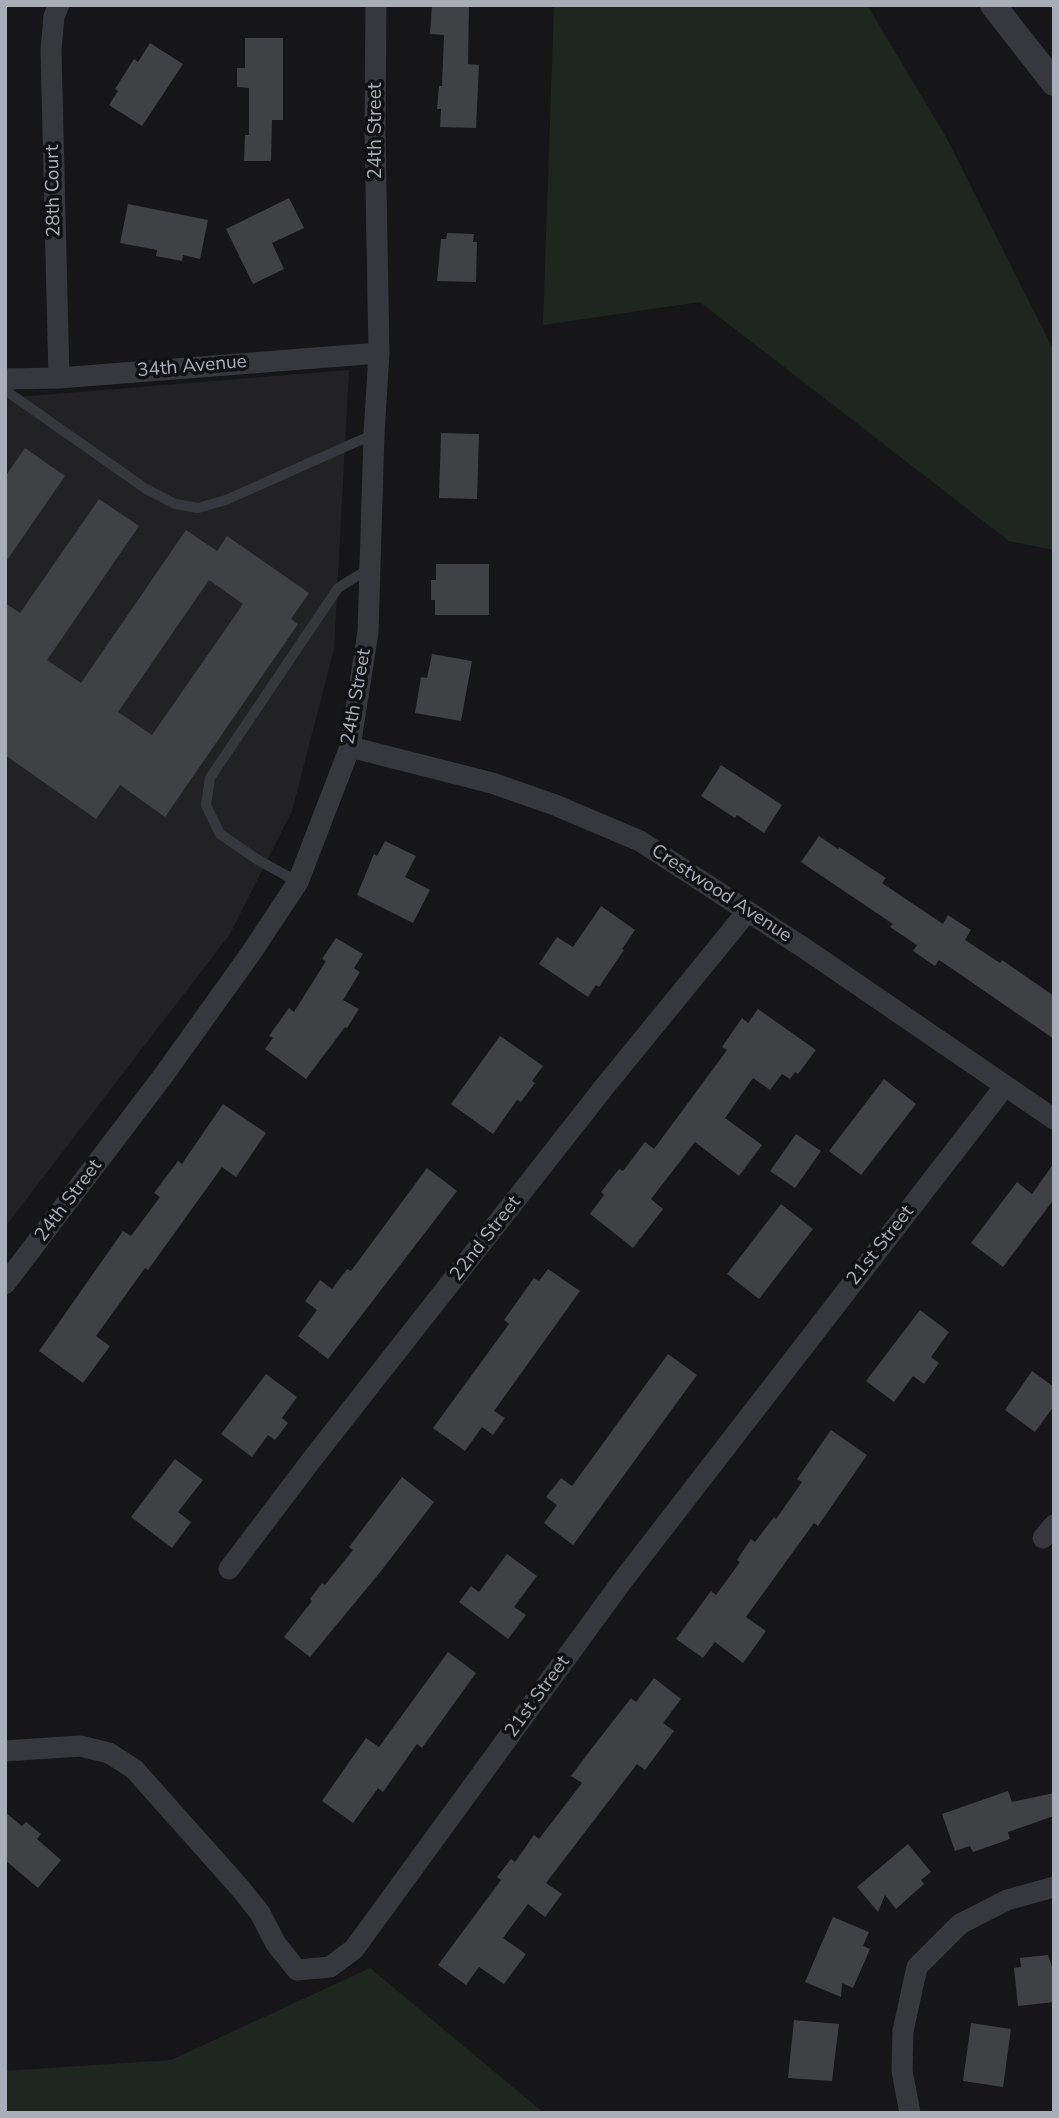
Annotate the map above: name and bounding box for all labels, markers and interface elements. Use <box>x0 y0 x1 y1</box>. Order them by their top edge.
street label: 24th Street <box>365 83 387 179</box>
street label: 28th Court <box>42 145 66 237</box>
street label: 34th Avenue <box>136 351 248 383</box>
street label: 24th Street <box>337 647 377 747</box>
street label: Crestwood Avenue <box>646 840 796 948</box>
street label: 24th Street <box>31 1155 107 1247</box>
street label: 22nd Street <box>446 1192 526 1286</box>
street label: 21st Street <box>843 1201 919 1291</box>
street label: 21st Street <box>501 1652 575 1742</box>

